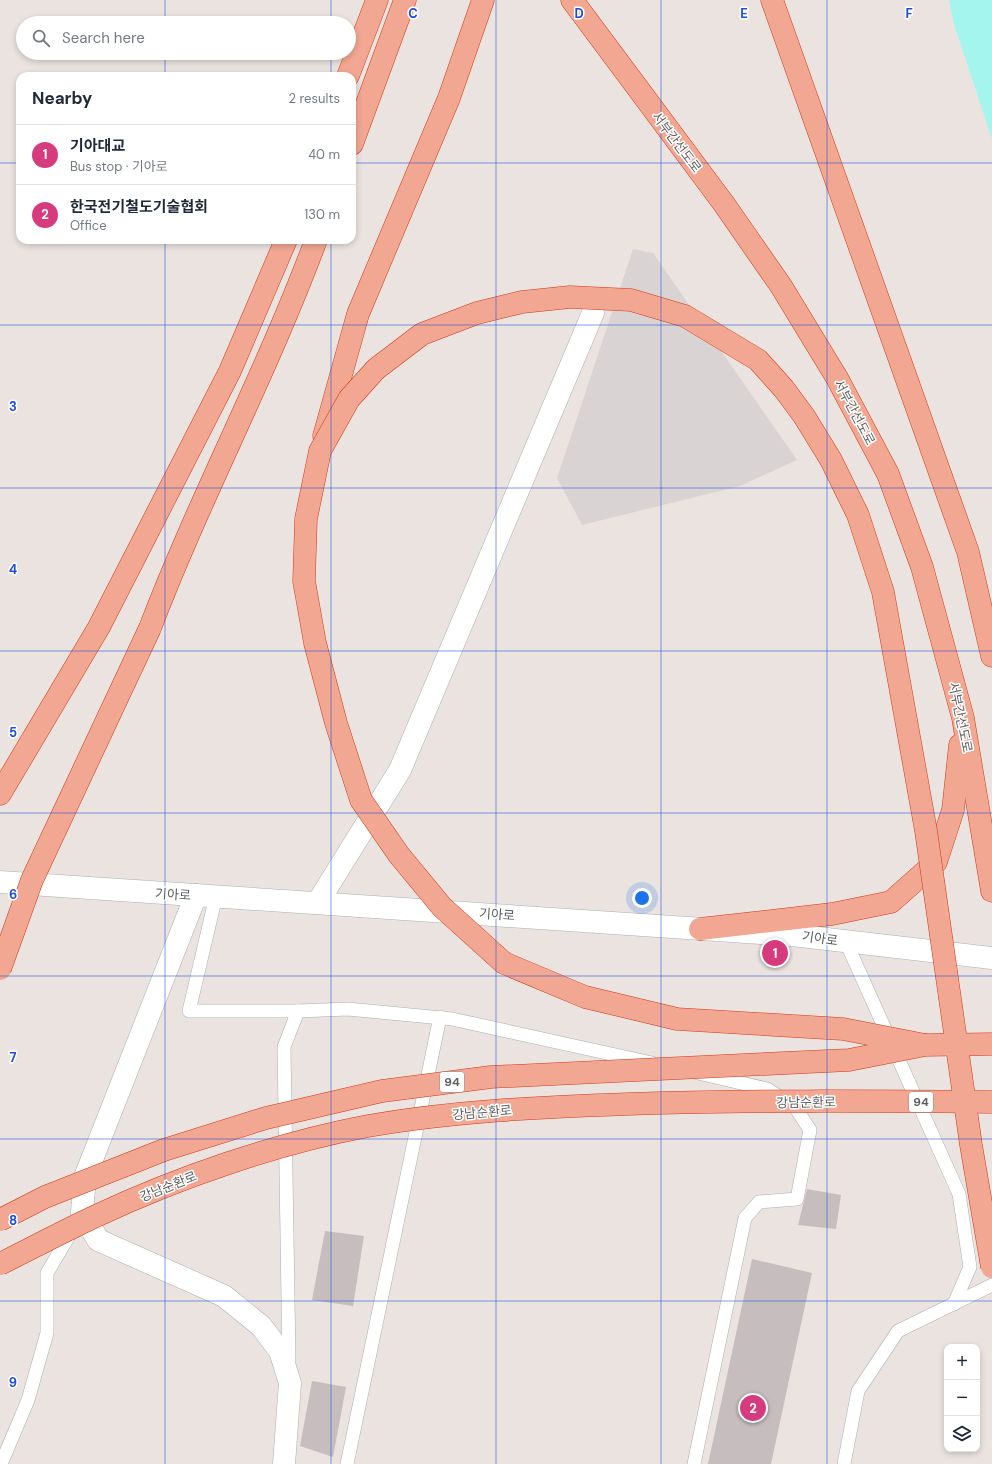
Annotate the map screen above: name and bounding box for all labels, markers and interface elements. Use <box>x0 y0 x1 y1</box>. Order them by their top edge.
text: C <box>408 5 418 22</box>
text: D <box>574 5 584 22</box>
text: E <box>740 5 748 22</box>
text: F <box>905 5 913 22</box>
search box <box>16 16 356 60</box>
icon: search <box>30 27 52 49</box>
text: Search here <box>62 28 145 48</box>
text: Nearby <box>32 87 92 109</box>
text: 2 results <box>289 90 340 107</box>
street label: 서부간선도로 <box>648 109 705 176</box>
text: 기아대교 <box>70 136 125 156</box>
text: 1 <box>43 146 47 163</box>
text: 40 m <box>308 146 340 163</box>
text: Bus stop · 기아로 <box>70 158 168 175</box>
text: 한국전기철도기술협회 <box>70 197 208 217</box>
text: 2 <box>41 206 49 223</box>
text: 130 m <box>304 206 340 223</box>
text: Office <box>70 217 107 234</box>
street label: 서부간선도로 <box>830 377 879 448</box>
text: 3 <box>9 398 17 415</box>
text: 4 <box>9 561 17 578</box>
street label: 서부간선도로 <box>945 680 976 754</box>
text: 5 <box>9 724 17 741</box>
street label: 기아로 <box>155 885 191 904</box>
text: 6 <box>9 886 17 903</box>
your location <box>632 888 652 908</box>
street label: 기아로 <box>478 905 515 924</box>
street label: 기아로 <box>801 928 839 949</box>
pin: 1 <box>762 938 788 968</box>
text: 7 <box>10 1049 17 1066</box>
road number: 94 <box>440 1072 464 1092</box>
road number: 94 <box>909 1092 933 1112</box>
street label: 강남순환로 <box>776 1093 836 1112</box>
street label: 강남순환로 <box>452 1101 513 1124</box>
street label: 강남순환로 <box>137 1167 199 1206</box>
text: 8 <box>9 1212 17 1229</box>
map controls <box>944 1344 980 1452</box>
button: + <box>944 1344 980 1380</box>
text: 9 <box>9 1374 17 1391</box>
button: − <box>944 1380 980 1416</box>
pin: 2 <box>740 1393 766 1423</box>
button: layers <box>944 1416 980 1452</box>

